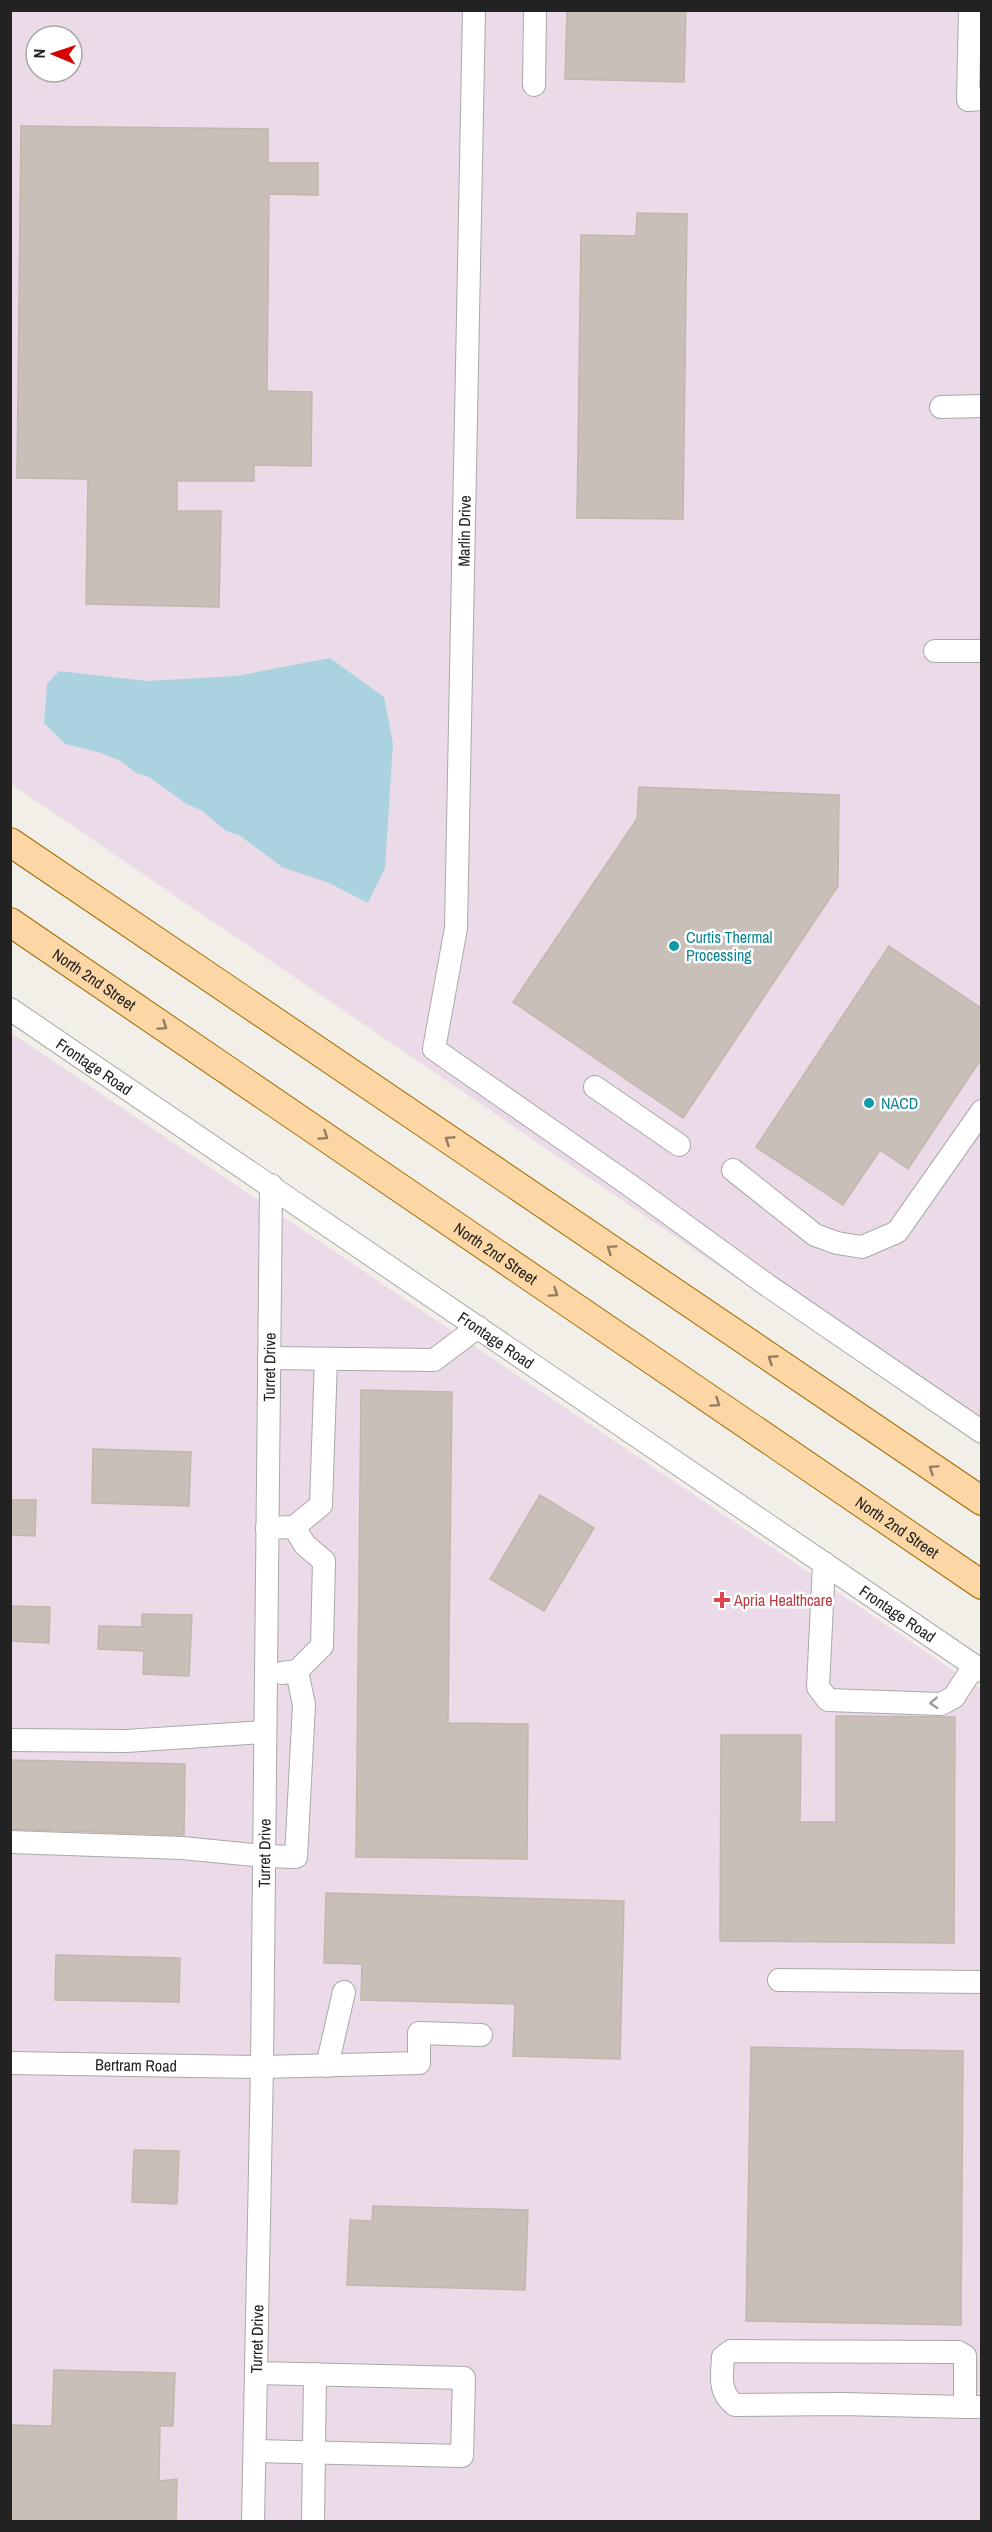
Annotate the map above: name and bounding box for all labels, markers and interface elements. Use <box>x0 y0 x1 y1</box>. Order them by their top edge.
north arrow <box>24 24 84 84</box>
text: N <box>28 48 50 59</box>
street label: Marlin Drive <box>452 495 476 567</box>
place label: Curtis Thermal Processing <box>686 926 773 966</box>
marker: Curtis Thermal Processing <box>667 939 681 953</box>
street label: North 2nd Street <box>48 943 141 1016</box>
one-way arrow <box>156 1019 167 1030</box>
street label: Frontage Road <box>52 1033 137 1100</box>
place label: NACD <box>881 1092 918 1114</box>
marker: NACD <box>862 1096 876 1110</box>
one-way arrow <box>317 1129 328 1140</box>
one-way arrow <box>445 1136 456 1147</box>
street label: North 2nd Street <box>450 1217 542 1290</box>
one-way arrow <box>606 1245 617 1256</box>
one-way arrow <box>548 1286 559 1297</box>
street label: Frontage Road <box>454 1306 538 1374</box>
street label: Turret Drive <box>258 1333 280 1402</box>
one-way arrow <box>767 1355 778 1366</box>
one-way arrow <box>709 1396 720 1407</box>
one-way arrow <box>929 1464 939 1476</box>
street label: North 2nd Street <box>851 1491 944 1564</box>
street label: Frontage Road <box>855 1580 940 1647</box>
place label: Apria Healthcare <box>733 1589 832 1611</box>
marker: Apria Healthcare <box>715 1593 729 1607</box>
one-way arrow <box>929 1696 938 1709</box>
street label: Turret Drive <box>253 1819 276 1888</box>
street label: Bertram Road <box>95 2053 177 2077</box>
street label: Turret Drive <box>245 2304 268 2374</box>

